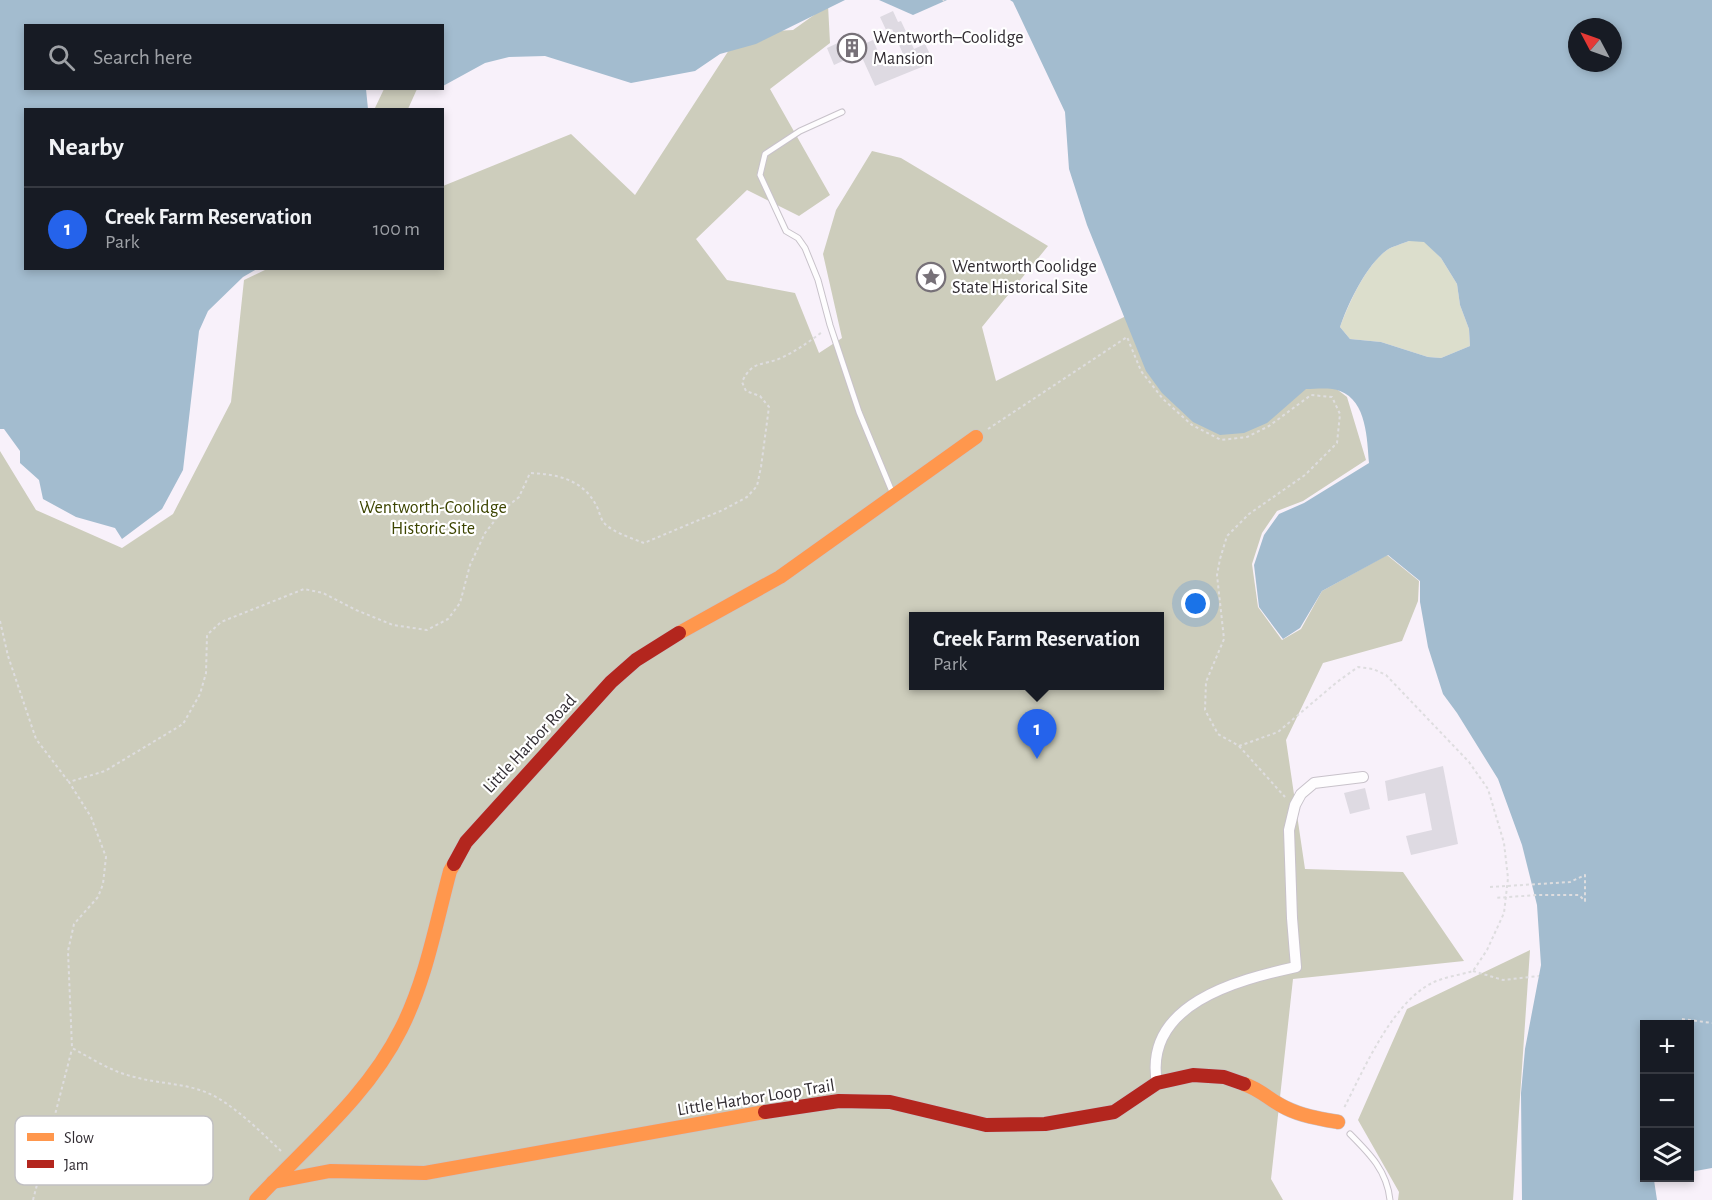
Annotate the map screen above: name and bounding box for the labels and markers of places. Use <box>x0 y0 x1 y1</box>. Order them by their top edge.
place label: Wentworth–Coolidge Mansion <box>873 29 1024 68</box>
building icon: Wentworth–Coolidge Mansion <box>836 32 868 64</box>
place label: Wentworth Coolidge State Historical Site <box>952 258 1097 297</box>
place icon: Wentworth Coolidge State Historical Site <box>915 261 947 293</box>
pin: 1 <box>1018 710 1056 759</box>

